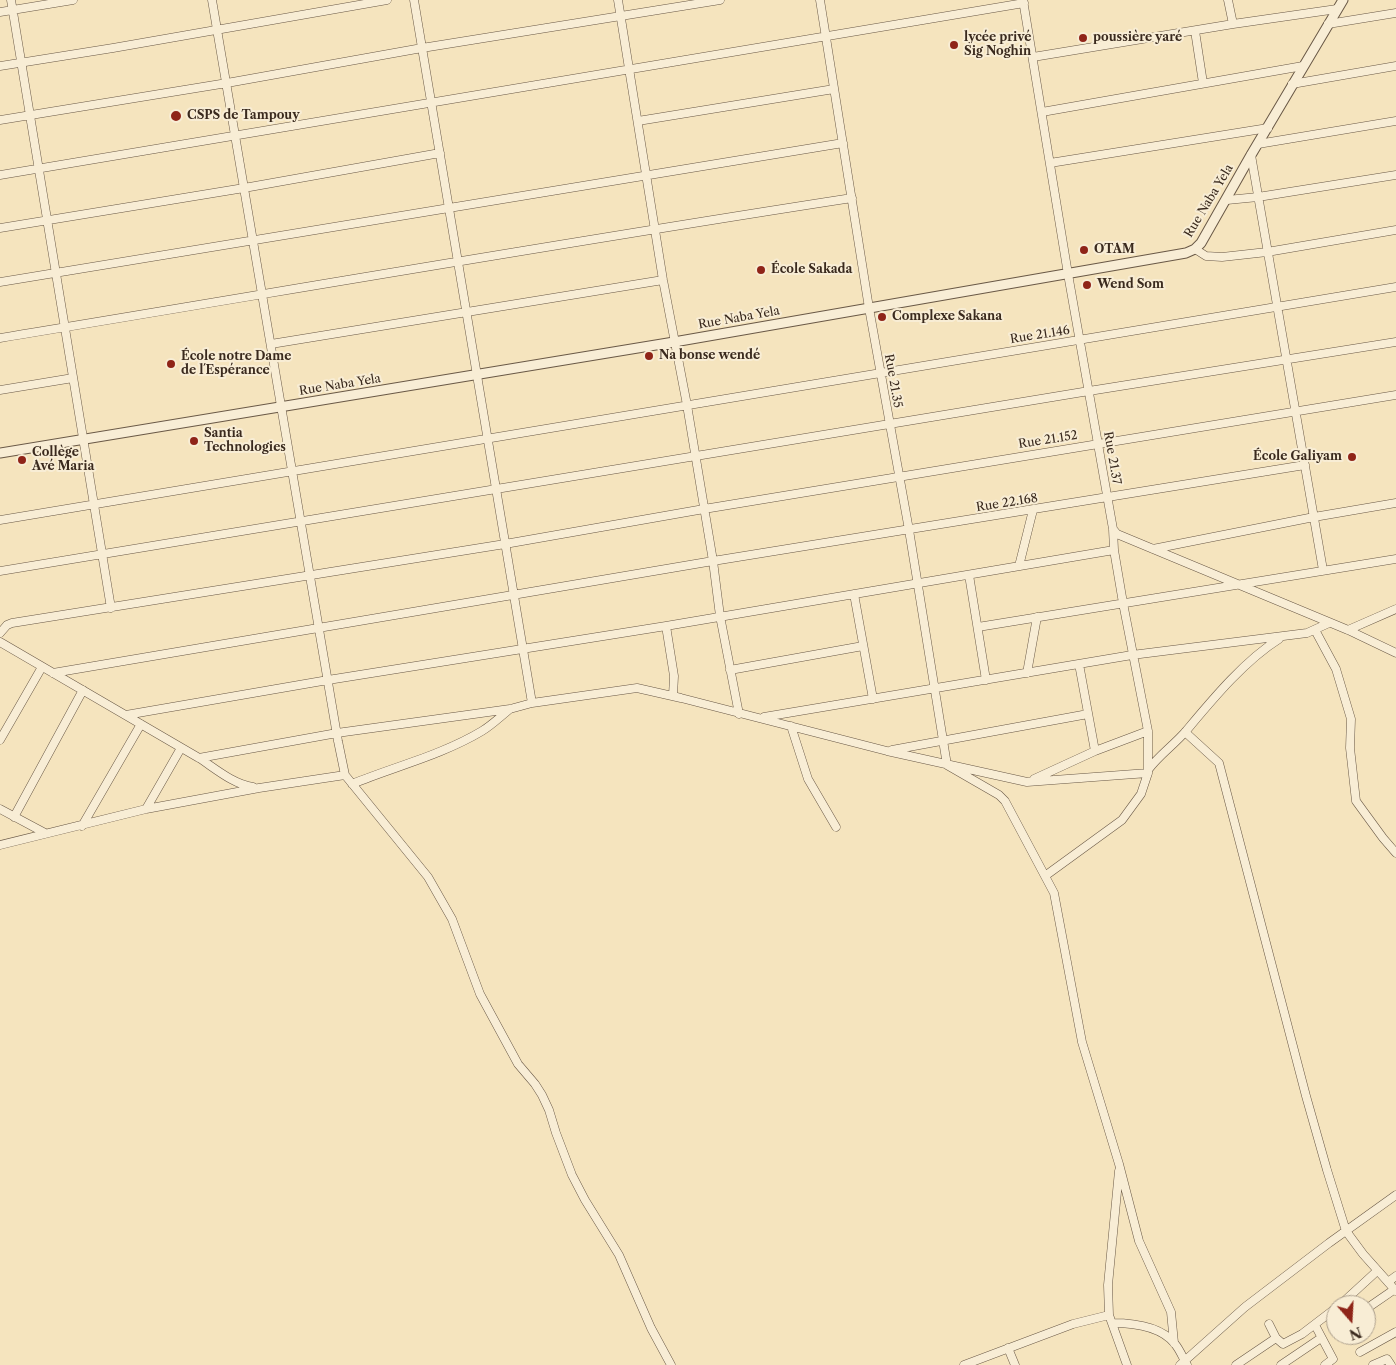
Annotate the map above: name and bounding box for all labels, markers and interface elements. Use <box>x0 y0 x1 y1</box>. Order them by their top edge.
place label: lycée privé Sig Noghin <box>964 31 1032 59</box>
place label: poussière yaré <box>1093 31 1182 45</box>
marker: poussière yaré <box>1077 32 1089 44</box>
marker: lycée privé Sig Noghin <box>948 39 960 51</box>
marker: CSPS de Tampouy <box>169 109 183 123</box>
place label: CSPS de Tampouy <box>187 109 300 123</box>
street label: Rue Naba Yela <box>1182 162 1236 240</box>
place label: OTAM <box>1094 243 1135 257</box>
marker: OTAM <box>1078 244 1090 256</box>
place label: École Sakada <box>771 263 853 277</box>
marker: École Sakada <box>755 264 767 276</box>
place label: Wend Som <box>1097 278 1164 292</box>
marker: Wend Som <box>1081 279 1093 291</box>
street label: Rue Naba Yela <box>697 304 781 332</box>
place label: Complexe Sakana <box>892 310 1002 324</box>
marker: Complexe Sakana <box>876 311 888 323</box>
street label: Rue 21.146 <box>1009 323 1071 347</box>
place label: Na bonse wendé <box>659 349 760 363</box>
place label: École notre Dame de l´Espérance <box>181 350 291 378</box>
marker: Na bonse wendé <box>643 350 655 362</box>
street label: Rue 21.35 <box>881 353 905 409</box>
marker: École notre Dame de l´Espérance <box>165 358 177 370</box>
street label: Rue Naba Yela <box>298 371 382 399</box>
place label: Santia Technologies <box>204 427 286 455</box>
street label: Rue 21.152 <box>1017 428 1079 452</box>
street label: Rue 21.37 <box>1100 430 1124 486</box>
marker: Santia Technologies <box>188 435 200 447</box>
place label: Collège Avé Maria <box>32 446 94 474</box>
place label: École Galiyam <box>1253 450 1342 464</box>
marker: École Galiyam <box>1346 451 1358 463</box>
marker: Collège Avé Maria <box>16 454 28 466</box>
street label: Rue 22.168 <box>975 491 1039 515</box>
north arrow <box>1326 1295 1376 1345</box>
text: N <box>1347 1323 1364 1344</box>

